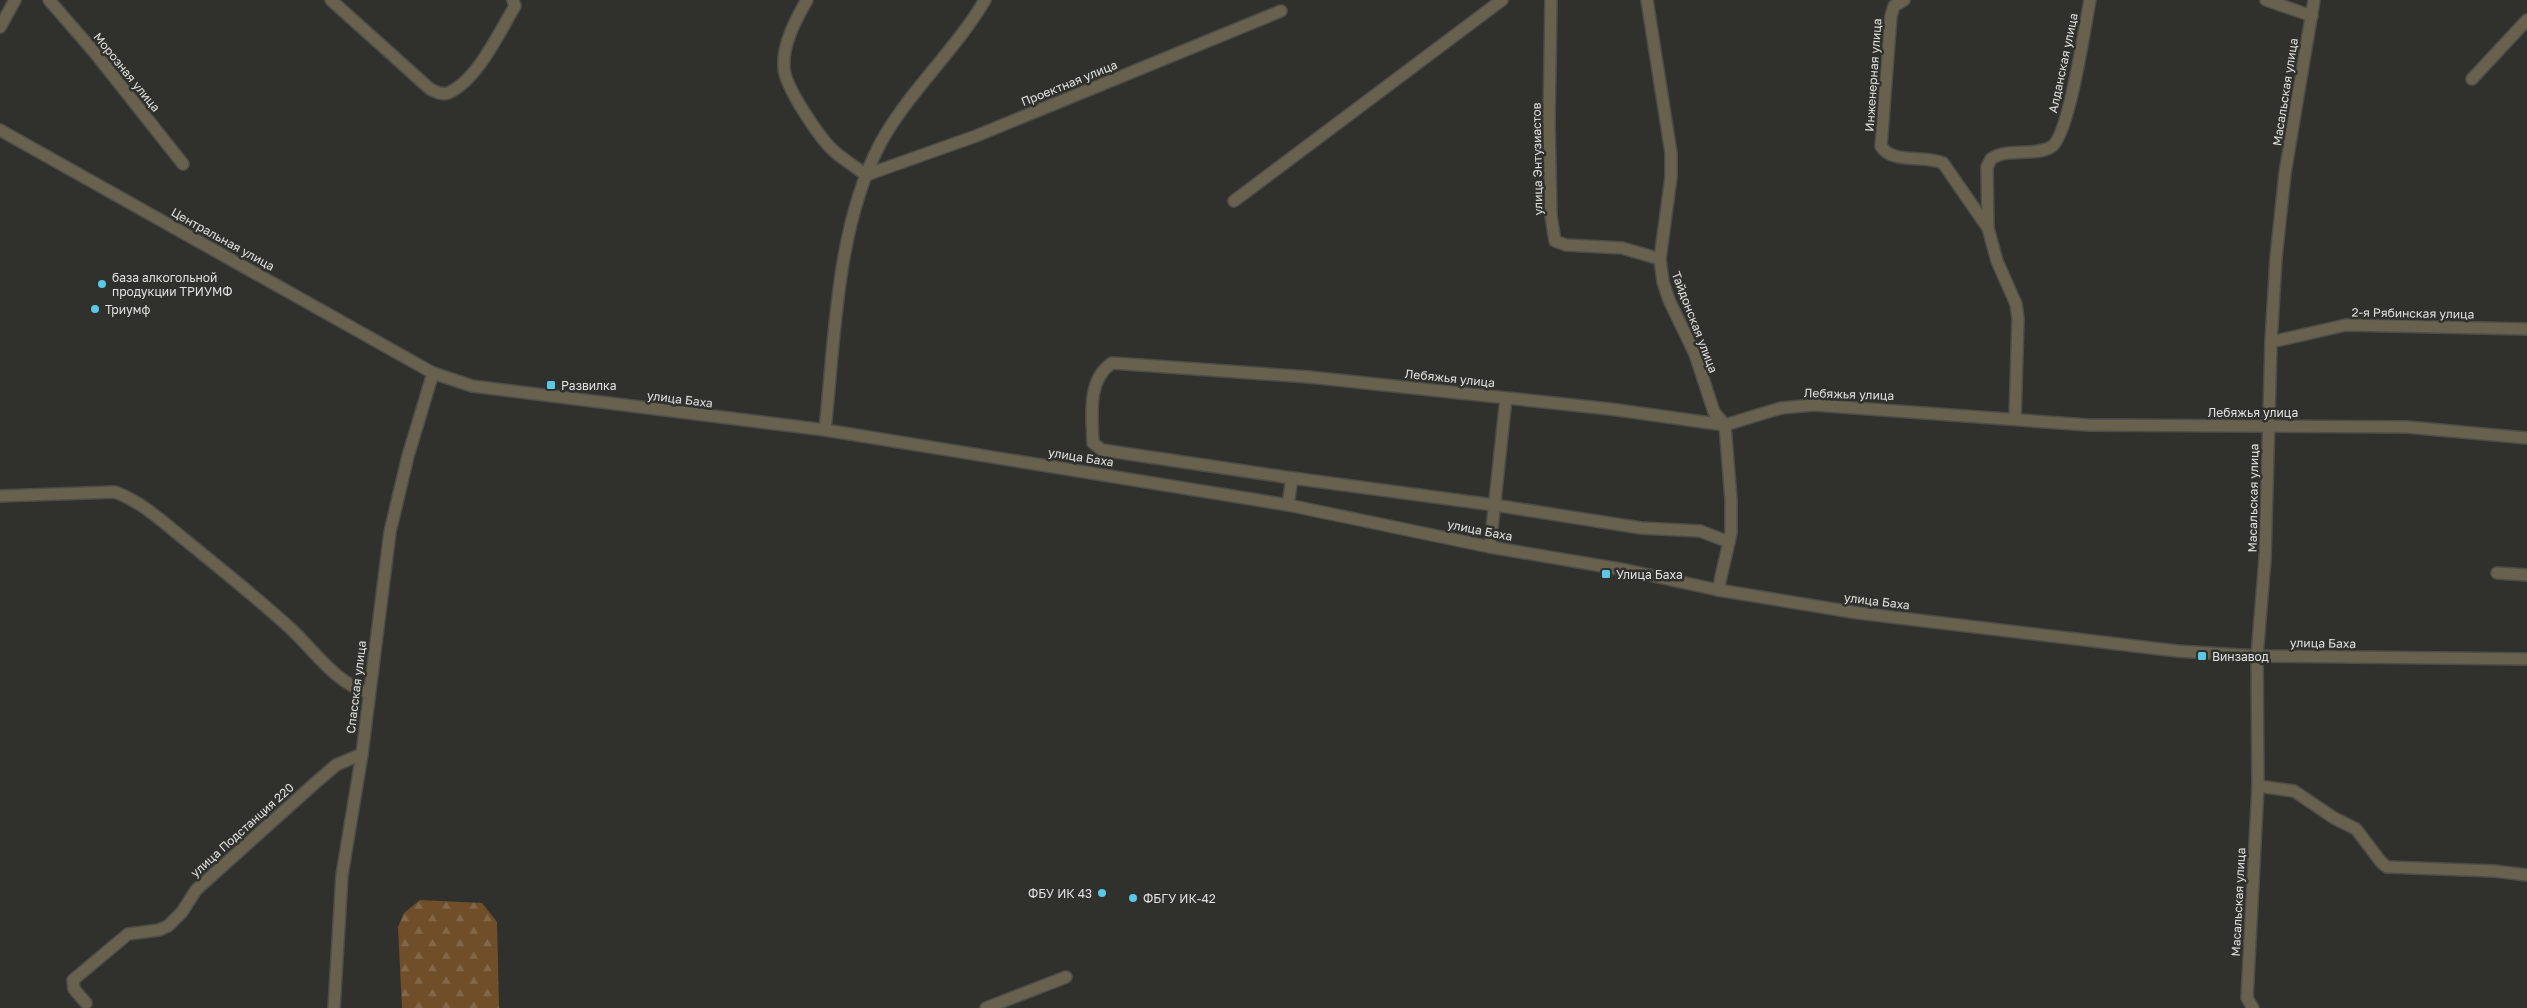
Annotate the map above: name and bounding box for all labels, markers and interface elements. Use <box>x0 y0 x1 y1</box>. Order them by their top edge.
street label: Алданская улица <box>2045 12 2081 114</box>
street label: Инженерная улица <box>1862 18 1884 132</box>
street label: Морозная улица <box>90 29 164 115</box>
street label: Масальская улица <box>2269 37 2301 147</box>
street label: Проектная улица <box>1019 57 1119 109</box>
street label: улица Энтузиастов <box>1529 102 1545 216</box>
street label: Центральная улица <box>169 204 277 274</box>
street label: Тайдонская улица <box>1669 269 1721 375</box>
place label: база алкогольной продукции ТРИУМФ <box>112 270 233 299</box>
marker: база алкогольной продукции ТРИУМФ <box>96 278 108 290</box>
place label: Триумф <box>105 302 150 317</box>
marker: Триумф <box>89 303 101 315</box>
street label: 2-я Рябинская улица <box>2351 304 2475 322</box>
street label: Лебяжья улица <box>1404 366 1496 390</box>
place label: Развилка <box>561 378 617 393</box>
marker: Развилка <box>545 379 557 391</box>
street label: Лебяжья улица <box>1804 385 1894 403</box>
street label: улица Баха <box>646 388 714 410</box>
street label: Лебяжья улица <box>2208 405 2298 420</box>
street label: Масальская улица <box>2245 443 2261 553</box>
street label: улица Баха <box>1047 444 1115 470</box>
street label: улица Баха <box>1446 516 1514 544</box>
place label: Улица Баха <box>1616 567 1683 582</box>
marker: Улица Баха <box>1600 568 1612 580</box>
street label: улица Баха <box>1843 590 1911 612</box>
street label: улица Баха <box>2290 635 2356 651</box>
street label: Спасская улица <box>343 640 369 734</box>
place label: Винзавод <box>2212 649 2269 664</box>
marker: Винзавод <box>2196 650 2208 662</box>
street label: улица Подстанция 220 <box>187 780 297 880</box>
street label: Масальская улица <box>2228 847 2248 957</box>
place label: ФБУ ИК 43 <box>1028 886 1092 901</box>
marker: ФБУ ИК 43 <box>1096 887 1108 899</box>
place label: ФБГУ ИК-42 <box>1143 891 1216 906</box>
marker: ФБГУ ИК-42 <box>1127 892 1139 904</box>

